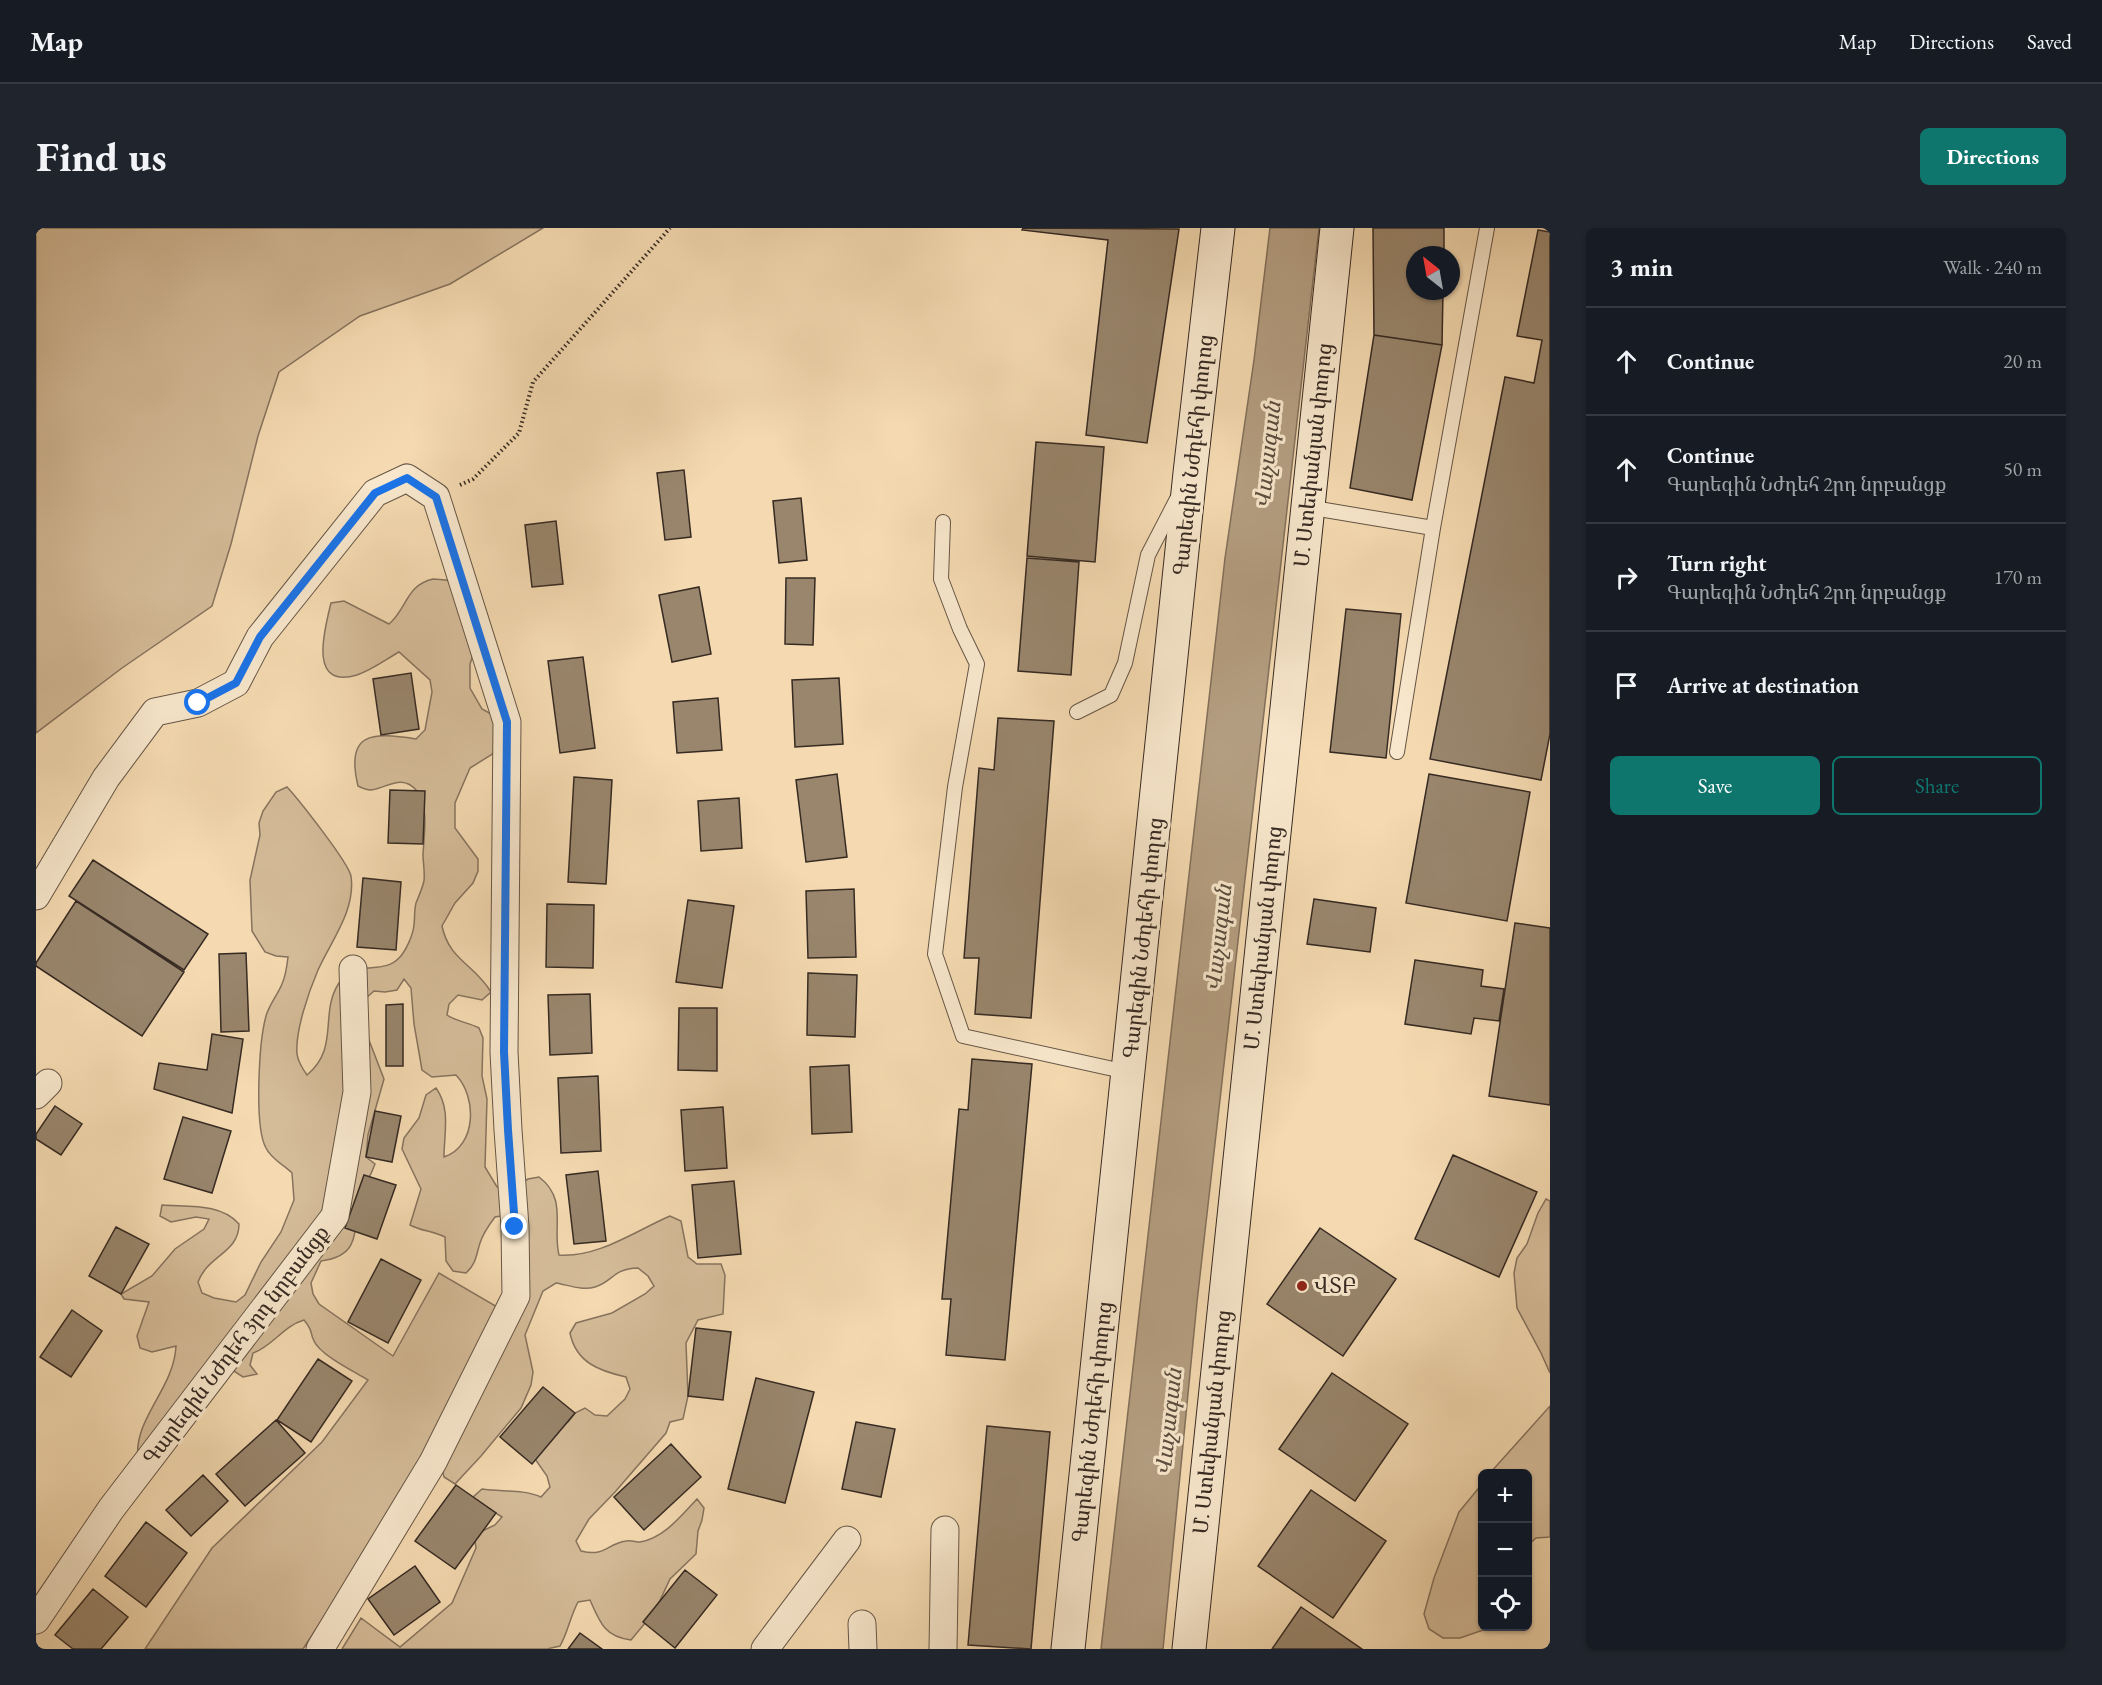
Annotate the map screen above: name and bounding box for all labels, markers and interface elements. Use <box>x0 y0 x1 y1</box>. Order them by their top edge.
text: Map <box>30 23 83 59</box>
text: Map <box>1839 28 1876 55</box>
text: Directions <box>1909 28 1994 55</box>
text: Saved <box>2027 28 2072 55</box>
button: Directions <box>1920 128 2066 185</box>
text: Find us <box>36 129 167 184</box>
north arrow <box>1406 246 1460 300</box>
text: 3 min <box>1610 250 1673 284</box>
text: Walk · 240 m <box>1943 254 2042 280</box>
street label: Գարեգին Նժդեհի փողոց <box>1166 333 1219 577</box>
street label: Մ․ Ստեփանյան փողոց <box>1287 342 1338 568</box>
icon: ahead <box>1610 345 1643 378</box>
text: Continue <box>1667 347 1754 376</box>
text: 20 m <box>2003 348 2042 374</box>
water label: Վաչագան <box>1247 399 1288 510</box>
text: Continue <box>1667 441 1754 470</box>
icon: ahead <box>1610 453 1643 486</box>
text: 50 m <box>2003 456 2042 482</box>
text: Գարեգին Նժդեհ 2րդ նրբանցք <box>1667 471 1946 497</box>
text: Turn right <box>1667 549 1766 578</box>
icon: right <box>1610 561 1643 594</box>
text: 170 m <box>1994 564 2042 590</box>
text: Գարեգին Նժդեհ 2րդ նրբանցք <box>1667 579 1946 605</box>
icon: arrive <box>1610 669 1643 702</box>
text: Arrive at destination <box>1667 671 1859 700</box>
route start <box>184 689 210 715</box>
button: Save <box>1610 756 1820 815</box>
button: Share <box>1832 756 2042 815</box>
street label: Գարեգին Նժդեհի փողոց <box>1116 816 1169 1060</box>
street label: Մ․ Ստեփանյան փողոց <box>1237 825 1288 1051</box>
water label: Վաչագան <box>1198 882 1239 993</box>
route end <box>501 1213 527 1239</box>
street label: Գարեգին Նժդեհ 3րդ նրբանցք <box>137 1219 335 1470</box>
place label: ՎՏԲ <box>1314 1272 1356 1299</box>
marker: ՎՏԲ <box>1295 1279 1309 1293</box>
street label: Գարեգին Նժդեհի փողոց <box>1065 1300 1118 1544</box>
street label: Մ․ Ստեփանյան փողոց <box>1186 1309 1237 1535</box>
water label: Վաչագան <box>1148 1366 1189 1477</box>
map controls <box>1478 1469 1532 1631</box>
button: + <box>1478 1469 1532 1523</box>
button: − <box>1478 1523 1532 1577</box>
button: locate <box>1478 1577 1532 1631</box>

